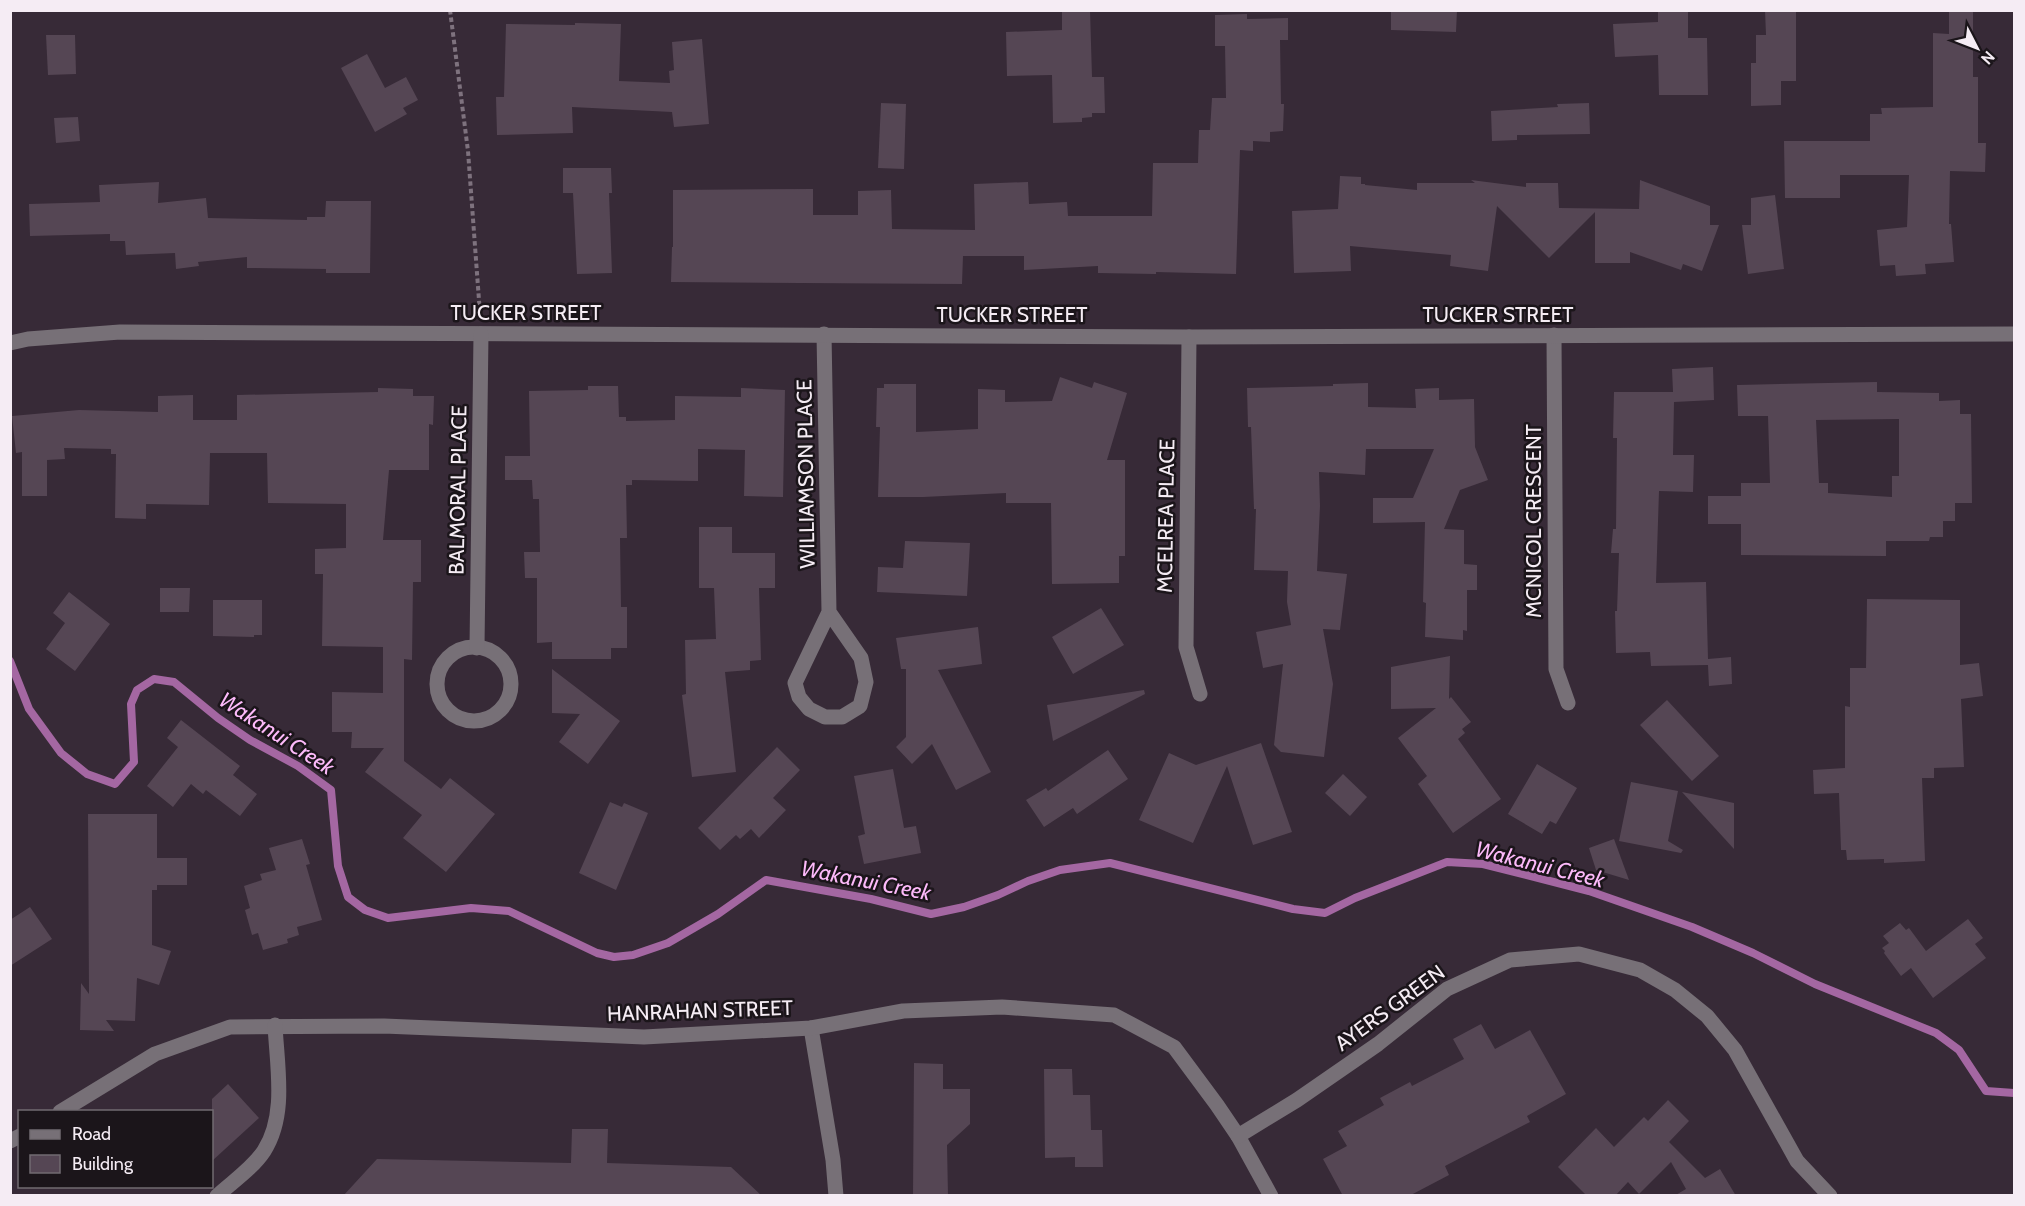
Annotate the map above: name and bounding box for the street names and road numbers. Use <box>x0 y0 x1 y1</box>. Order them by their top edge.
street label: TUCKER STREET <box>451 300 601 325</box>
street label: TUCKER STREET <box>937 302 1087 327</box>
street label: TUCKER STREET <box>1423 302 1573 327</box>
street label: WILLIAMSON PLACE <box>791 379 820 569</box>
street label: BALMORAL PLACE <box>444 405 471 575</box>
street label: MCNICOL CRESCENT <box>1521 424 1546 618</box>
street label: MCELREA PLACE <box>1152 439 1179 593</box>
street label: AYERS GREEN <box>1330 959 1449 1056</box>
street label: HANRAHAN STREET <box>607 995 793 1026</box>

